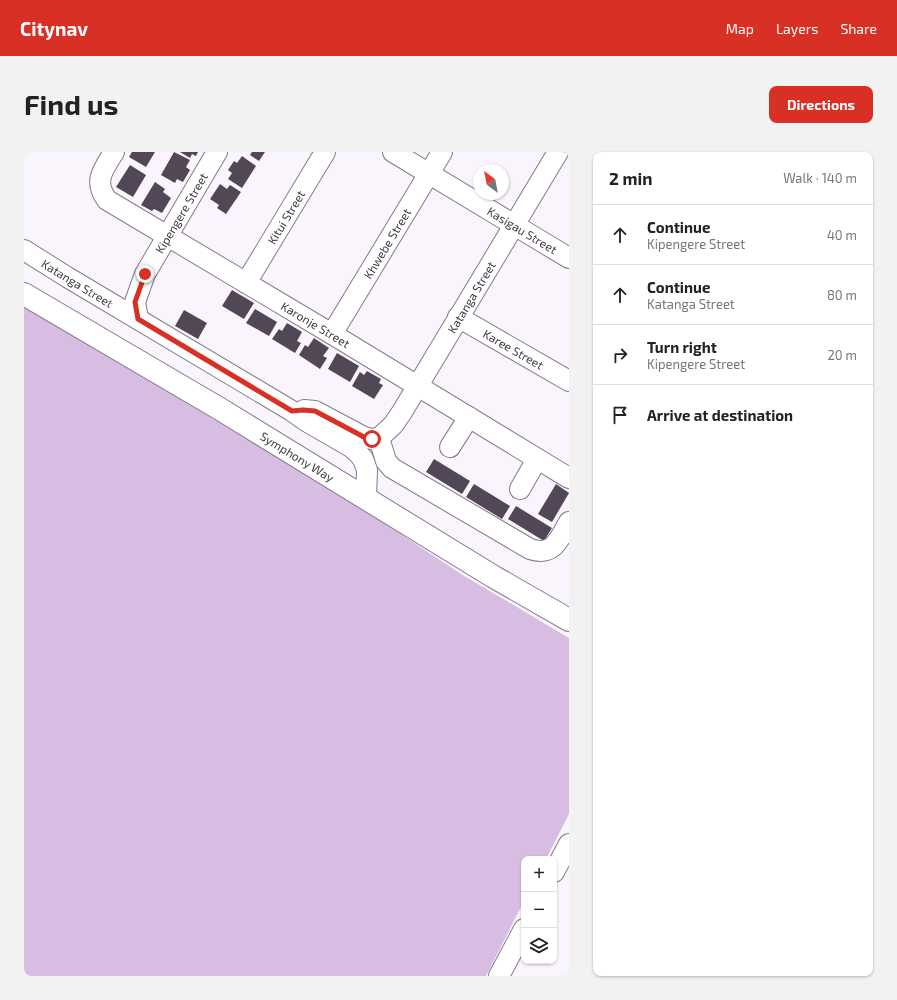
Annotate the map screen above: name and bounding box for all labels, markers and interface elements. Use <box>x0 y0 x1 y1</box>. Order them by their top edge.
text: Citynav <box>20 17 88 40</box>
text: Map <box>726 20 754 37</box>
text: Layers <box>776 20 818 37</box>
text: Share <box>840 20 877 37</box>
button: Directions <box>769 86 873 123</box>
text: Find us <box>24 87 118 121</box>
north arrow <box>473 164 509 200</box>
text: 2 min <box>609 168 652 188</box>
street label: Kipengere Street <box>152 170 210 255</box>
text: Walk · 140 m <box>783 170 857 186</box>
street label: Kitui Street <box>264 187 308 247</box>
street label: Kasigau Street <box>485 204 560 256</box>
street label: Khwebe Street <box>360 205 414 281</box>
text: Continue <box>647 218 710 236</box>
icon: ahead <box>609 224 631 246</box>
text: 40 m <box>827 227 857 243</box>
text: Kipengere Street <box>647 236 745 252</box>
street label: Katanga Street <box>39 256 116 310</box>
street label: Katanga Street <box>444 258 498 335</box>
route end <box>136 265 154 283</box>
text: Continue <box>647 278 710 296</box>
icon: ahead <box>609 284 631 306</box>
text: 80 m <box>827 287 857 303</box>
text: Katanga Street <box>647 296 735 312</box>
street label: Karonje Street <box>279 298 353 351</box>
street label: Karee Street <box>481 326 546 372</box>
text: Turn right <box>647 338 717 356</box>
icon: right <box>609 344 631 366</box>
text: 20 m <box>828 347 857 363</box>
text: Kipengere Street <box>647 356 745 372</box>
icon: arrive <box>609 404 631 426</box>
text: Arrive at destination <box>647 406 793 424</box>
street label: Symphony Way <box>258 428 337 485</box>
route start <box>363 430 381 448</box>
map controls <box>521 856 557 964</box>
button: + <box>521 856 557 892</box>
button: − <box>521 892 557 928</box>
button: layers <box>521 928 557 964</box>

